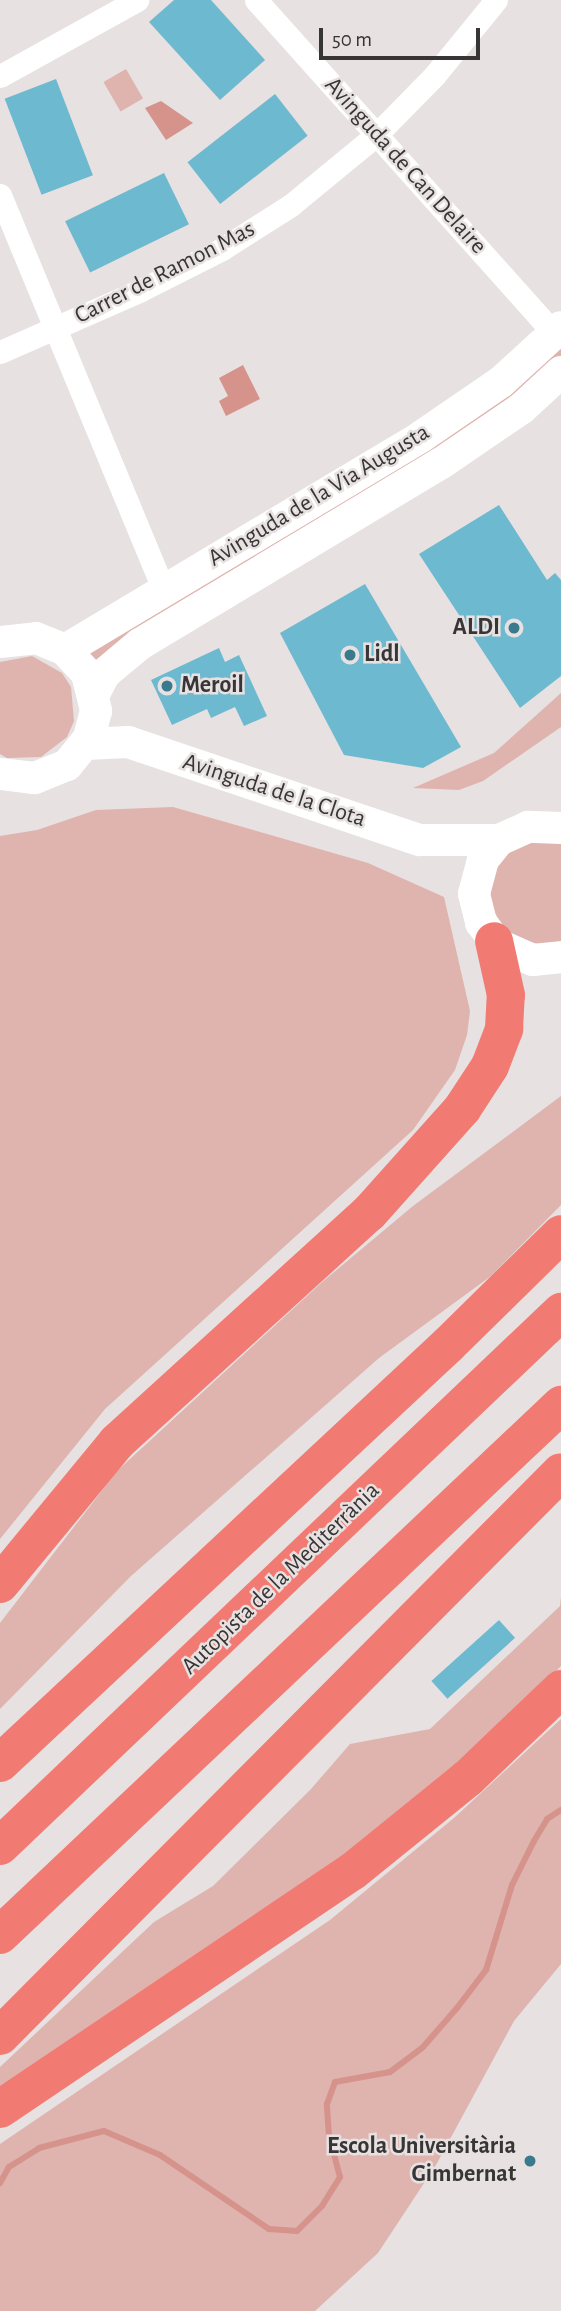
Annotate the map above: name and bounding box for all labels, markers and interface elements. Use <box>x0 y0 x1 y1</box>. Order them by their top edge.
scale bar <box>323 14 484 58</box>
text: 50 m <box>332 29 372 50</box>
street label: Avinguda de Can Delaire <box>318 71 492 261</box>
street label: Carrer de Ramon Mas <box>70 215 260 331</box>
street label: Avinguda de la Via Augusta <box>203 418 435 574</box>
place label: ALDI <box>453 614 500 642</box>
marker: ALDI <box>506 620 522 636</box>
place label: Lidl <box>364 641 400 669</box>
marker: Lidl <box>342 647 358 663</box>
place label: Meroil <box>181 672 244 700</box>
marker: Meroil <box>159 678 175 694</box>
street label: Avinguda de la Clota <box>179 748 369 834</box>
street label: Autopista de la Mediterrània <box>176 1477 386 1681</box>
place label: Escola Universitària Gimbernat <box>327 2133 516 2189</box>
marker: Escola Universitària Gimbernat <box>522 2153 538 2169</box>

